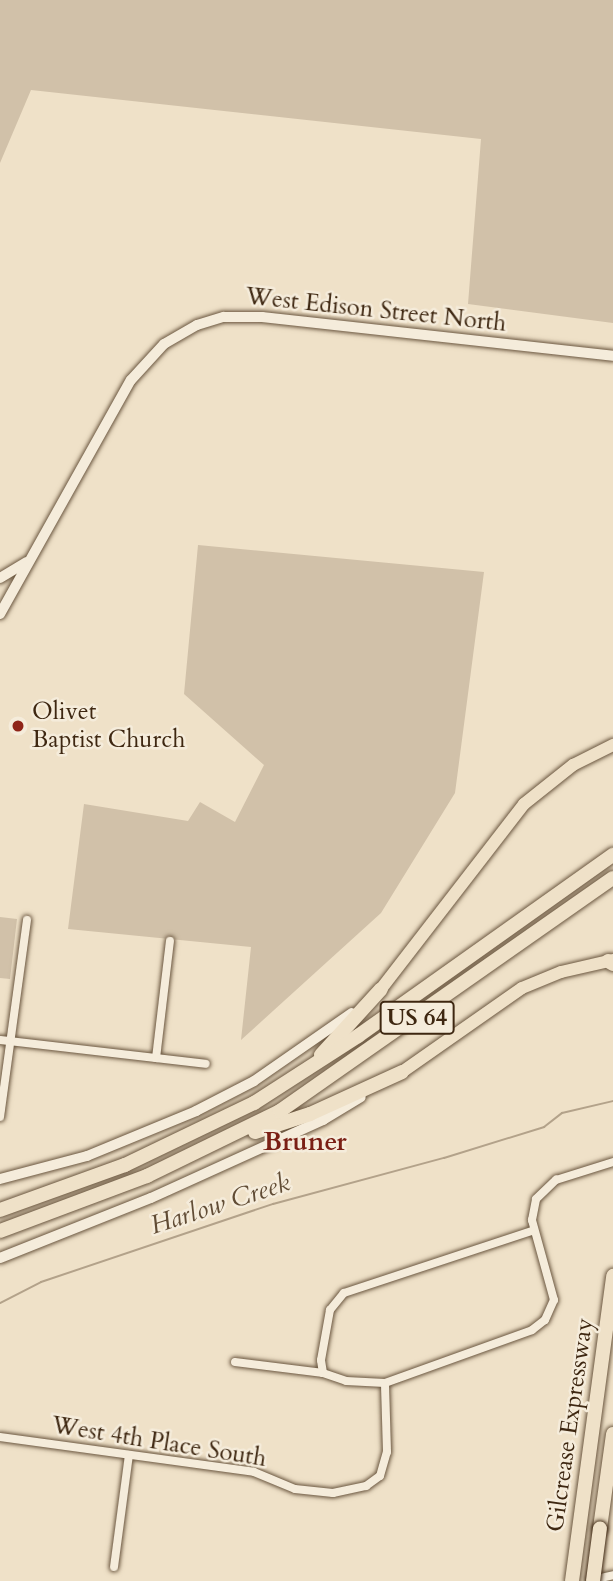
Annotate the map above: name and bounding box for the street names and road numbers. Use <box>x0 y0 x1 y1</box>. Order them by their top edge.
street label: West Edison Street North <box>244 282 508 338</box>
road number: US 64 <box>378 998 456 1037</box>
street label: Gilcrease Expressway <box>541 1316 599 1534</box>
street label: West 4th Place South <box>50 1411 268 1473</box>

